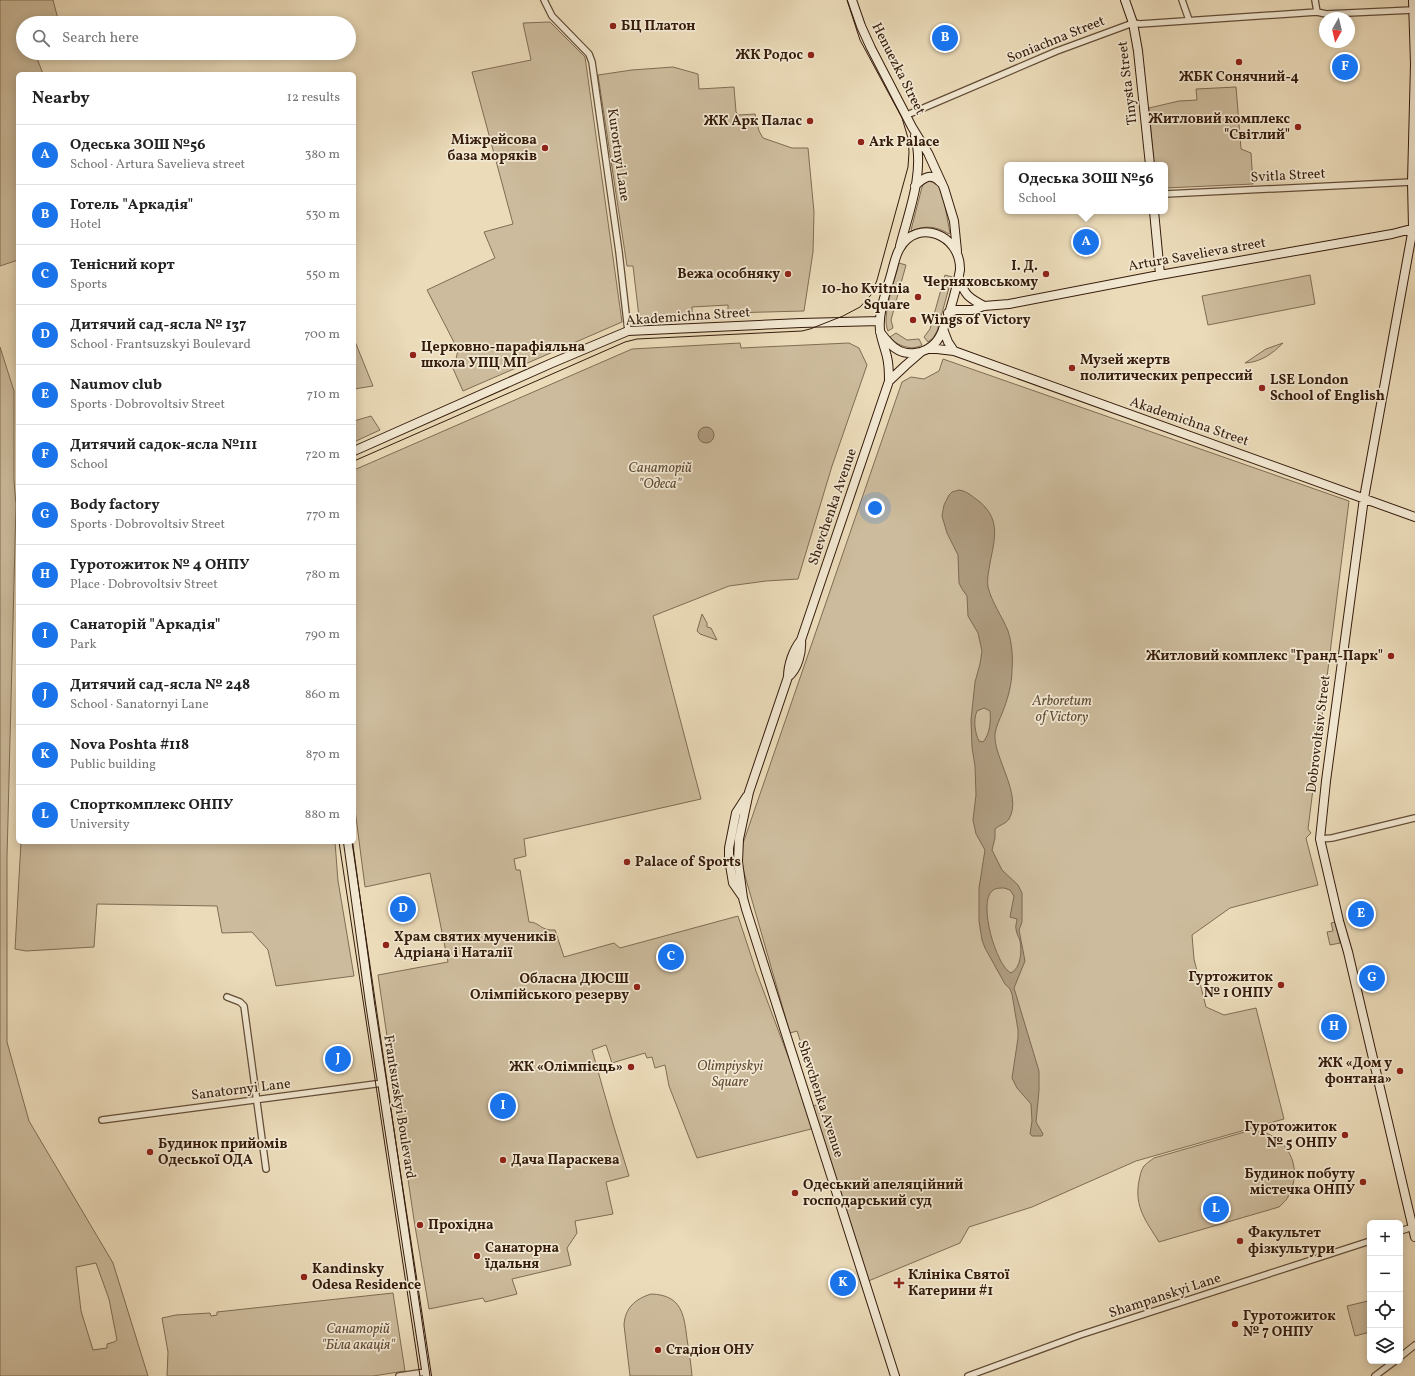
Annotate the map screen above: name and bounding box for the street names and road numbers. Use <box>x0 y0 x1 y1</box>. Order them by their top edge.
street label: Soniachna Street <box>1004 12 1108 68</box>
street label: Henuezka Street <box>867 20 929 118</box>
street label: Tinysta Street <box>1113 40 1143 126</box>
street label: Kurortnyi Lane <box>602 107 634 203</box>
street label: Svitla Street <box>1250 165 1326 187</box>
street label: Artura Savelieva street <box>1127 234 1267 276</box>
street label: Akademichna Street <box>625 303 751 331</box>
street label: Akademichna Street <box>1127 393 1251 451</box>
street label: Shevchenka Avenue <box>804 446 862 568</box>
street label: Dobrovoltsiv Street <box>1302 674 1336 794</box>
street label: Frantsuzskyi Boulevard <box>378 1034 420 1180</box>
street label: Shevchenka Avenue <box>792 1038 848 1160</box>
street label: Sanatornyi Lane <box>190 1074 292 1106</box>
street label: Shampanskyi Lane <box>1107 1269 1224 1323</box>

